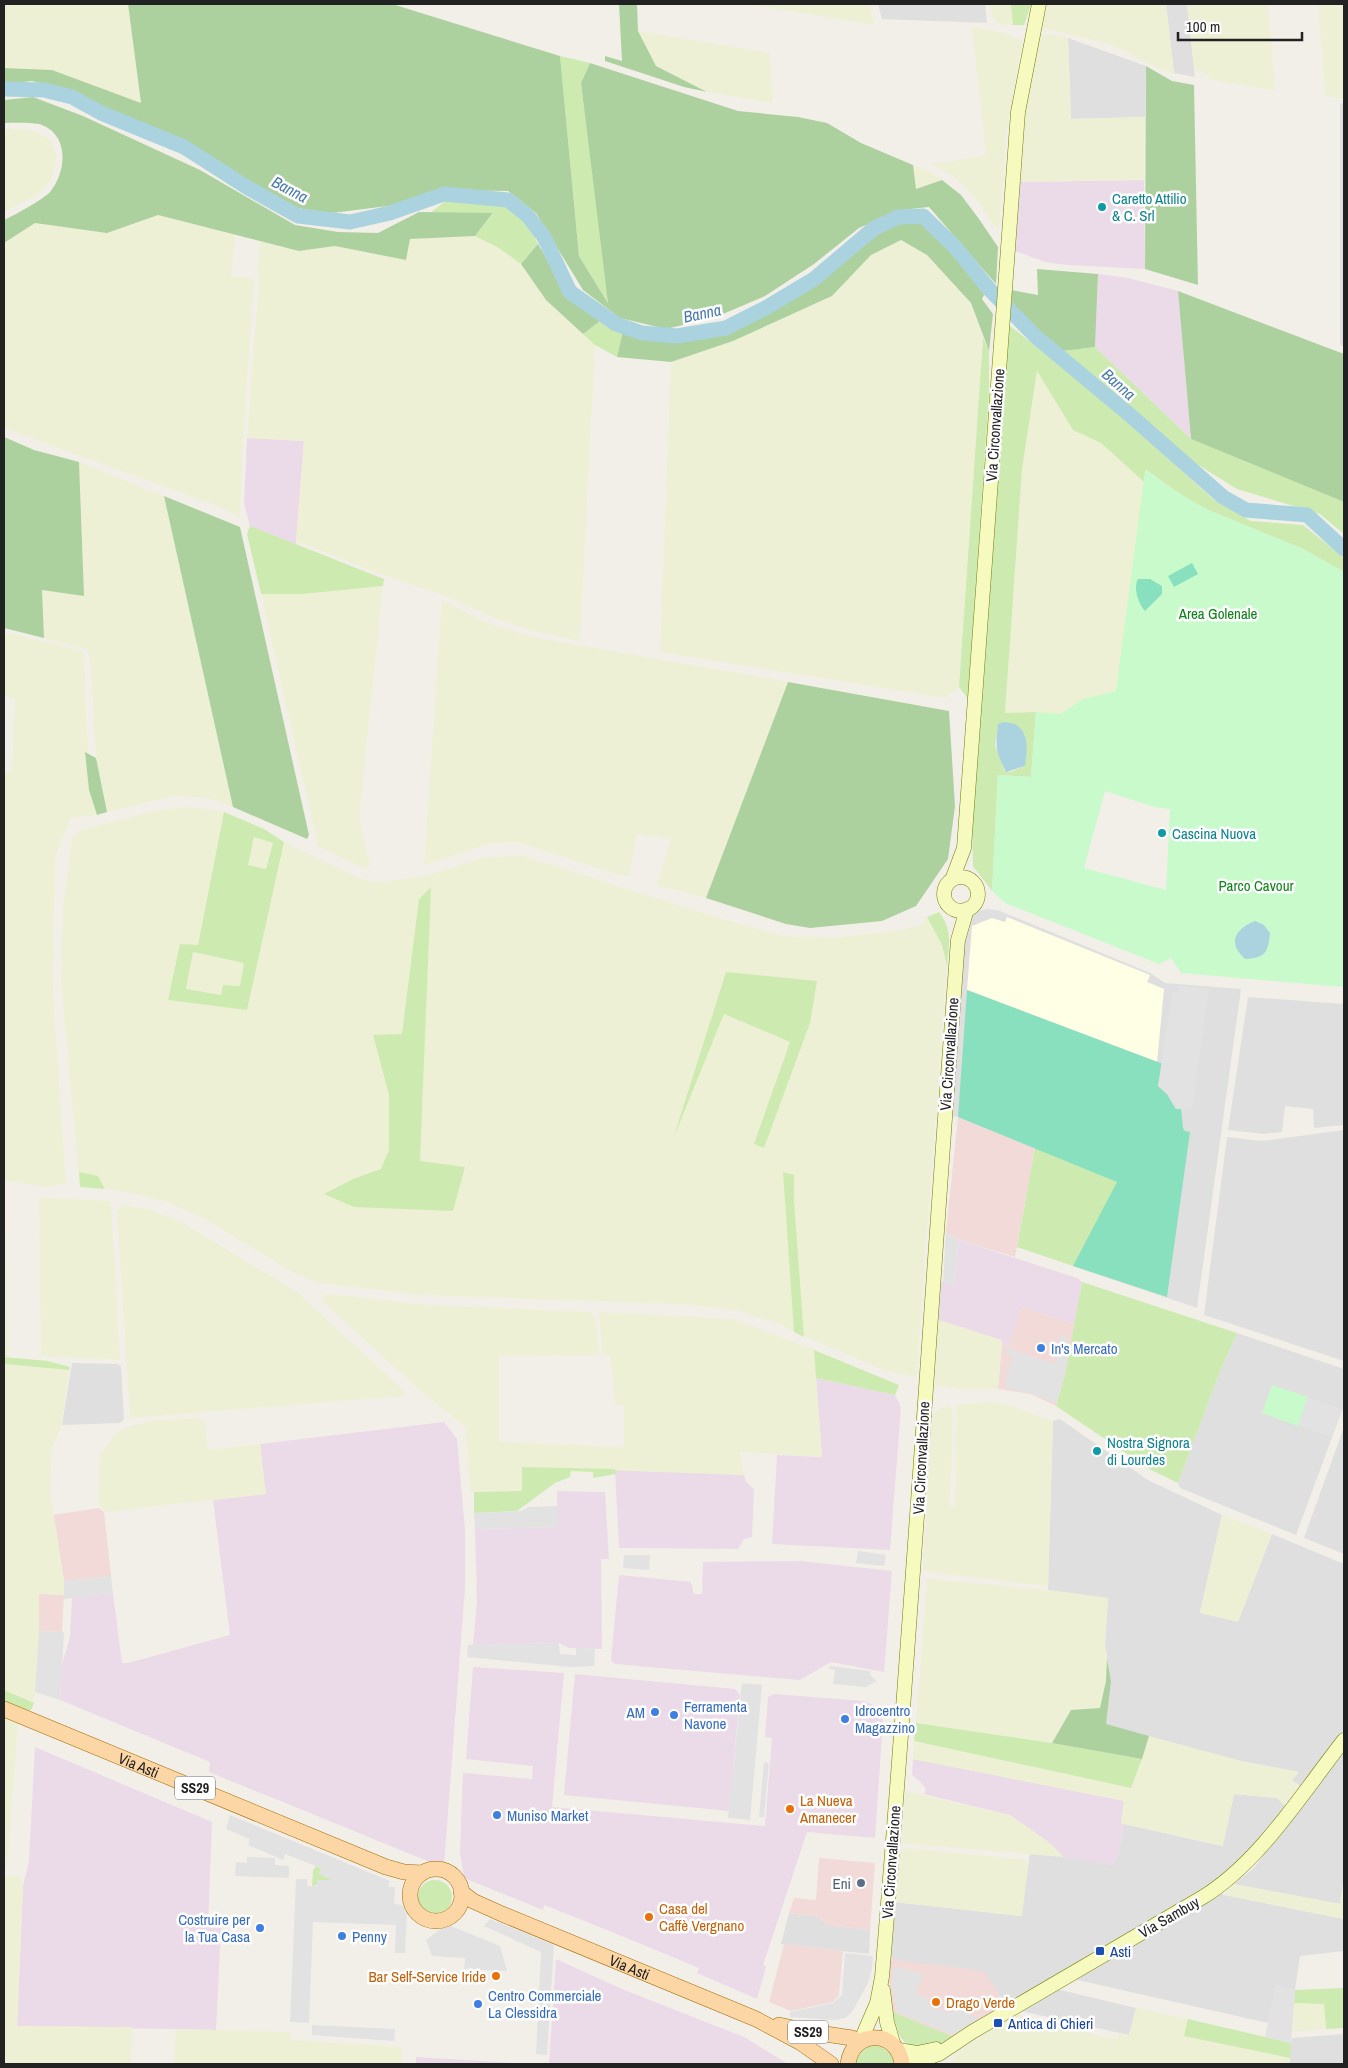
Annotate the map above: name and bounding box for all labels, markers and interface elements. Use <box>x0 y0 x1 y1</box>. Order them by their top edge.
scale bar <box>1178 10 1302 42</box>
text: 100 m <box>1186 16 1220 37</box>
water label: Banna <box>268 170 312 208</box>
place label: Caretto Attilio & C. Srl <box>1112 188 1187 226</box>
marker: Caretto Attilio & C. Srl <box>1096 201 1108 213</box>
water label: Banna <box>681 298 723 328</box>
water label: Banna <box>1097 363 1141 405</box>
street label: Via Circonvallazione <box>981 368 1009 482</box>
park label: Area Golenale <box>1178 603 1257 624</box>
place label: Cascina Nuova <box>1172 823 1256 844</box>
marker: Cascina Nuova <box>1156 827 1168 839</box>
park label: Parco Cavour <box>1218 875 1294 896</box>
street label: Via Circonvallazione <box>935 997 963 1111</box>
place label: In's Mercato <box>1051 1338 1118 1359</box>
marker: In's Mercato <box>1035 1342 1047 1354</box>
street label: Via Circonvallazione <box>908 1401 934 1515</box>
place label: Nostra Signora di Lourdes <box>1107 1432 1190 1470</box>
marker: Nostra Signora di Lourdes <box>1091 1445 1103 1457</box>
place label: Ferramenta Navone <box>684 1696 747 1734</box>
place label: Idrocentro Magazzino <box>855 1700 915 1738</box>
place label: AM <box>626 1702 645 1723</box>
marker: AM <box>649 1706 661 1718</box>
marker: Ferramenta Navone <box>668 1709 680 1721</box>
marker: Idrocentro Magazzino <box>839 1713 851 1725</box>
street label: Via Asti <box>115 1747 162 1783</box>
road number: SS29 <box>175 1776 215 1800</box>
place label: La Nueva Amanecer <box>799 1790 856 1828</box>
marker: La Nueva Amanecer <box>784 1803 796 1815</box>
place label: Muniso Market <box>507 1805 589 1826</box>
street label: Via Circonvallazione <box>877 1805 905 1919</box>
marker: Muniso Market <box>491 1809 503 1821</box>
place label: Eni <box>833 1873 851 1894</box>
marker: Eni <box>855 1877 867 1889</box>
street label: Via Sambuy <box>1135 1891 1204 1943</box>
place label: Casa del Caffè Vergnano <box>659 1898 744 1936</box>
place label: Costruire per la Tua Casa <box>178 1909 250 1947</box>
marker: Casa del Caffè Vergnano <box>643 1911 655 1923</box>
marker: Costruire per la Tua Casa <box>254 1922 266 1934</box>
place label: Penny <box>352 1926 388 1947</box>
marker: Penny <box>336 1930 348 1942</box>
place label: Asti <box>1109 1941 1131 1962</box>
marker: Asti <box>1094 1945 1106 1957</box>
street label: Via Asti <box>606 1949 653 1985</box>
place label: Bar Self-Service Iride <box>368 1966 486 1987</box>
marker: Bar Self-Service Iride <box>490 1970 502 1982</box>
place label: Centro Commerciale La Clessidra <box>488 1985 602 2023</box>
place label: Drago Verde <box>946 1992 1015 2013</box>
marker: Drago Verde <box>930 1996 942 2008</box>
marker: Centro Commerciale La Clessidra <box>472 1998 484 2010</box>
place label: Antica di Chieri <box>1007 2013 1093 2034</box>
marker: Antica di Chieri <box>992 2017 1004 2029</box>
road number: SS29 <box>788 2020 828 2044</box>

